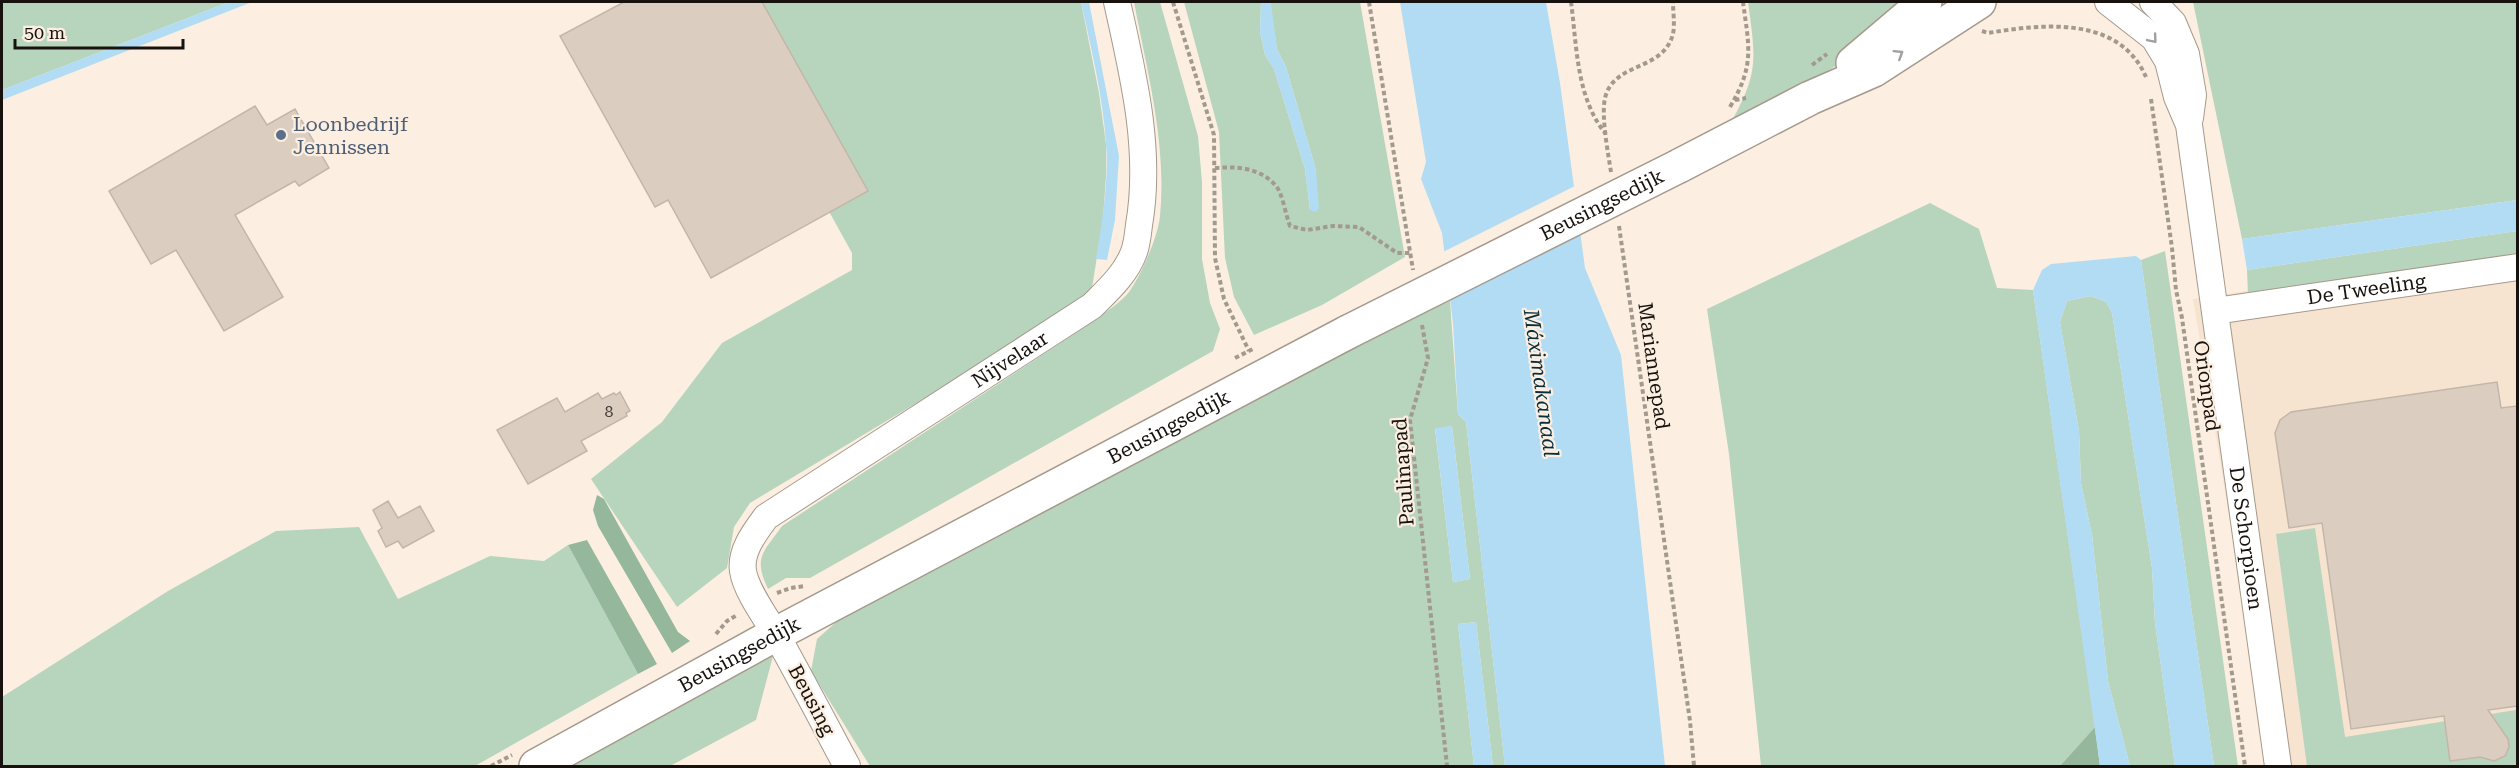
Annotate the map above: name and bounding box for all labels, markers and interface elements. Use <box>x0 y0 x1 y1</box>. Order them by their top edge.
scale bar <box>15 12 183 50</box>
text: 50 m <box>24 22 65 43</box>
one-way arrow <box>2145 32 2156 43</box>
one-way arrow <box>1893 49 1903 61</box>
place label: Loonbedrijf Jennissen <box>293 112 409 159</box>
marker: Loonbedrijf Jennissen <box>274 128 288 142</box>
street label: Beusingsedijk <box>1536 163 1668 246</box>
street label: De Tweeling <box>2305 268 2428 310</box>
street label: Mariannepad <box>1633 301 1675 431</box>
water label: Máximakanaal <box>1519 307 1563 458</box>
street label: Nijvelaar <box>967 326 1052 393</box>
street label: Orionpad <box>2189 339 2225 433</box>
street label: Beusingsedijk <box>1103 384 1234 469</box>
house number: 8 <box>605 402 614 421</box>
street label: Paulinapad <box>1387 417 1419 527</box>
street label: De Schorpioen <box>2225 465 2268 612</box>
street label: Beusingsedijk <box>674 611 805 697</box>
street label: Beusing <box>783 660 841 740</box>

